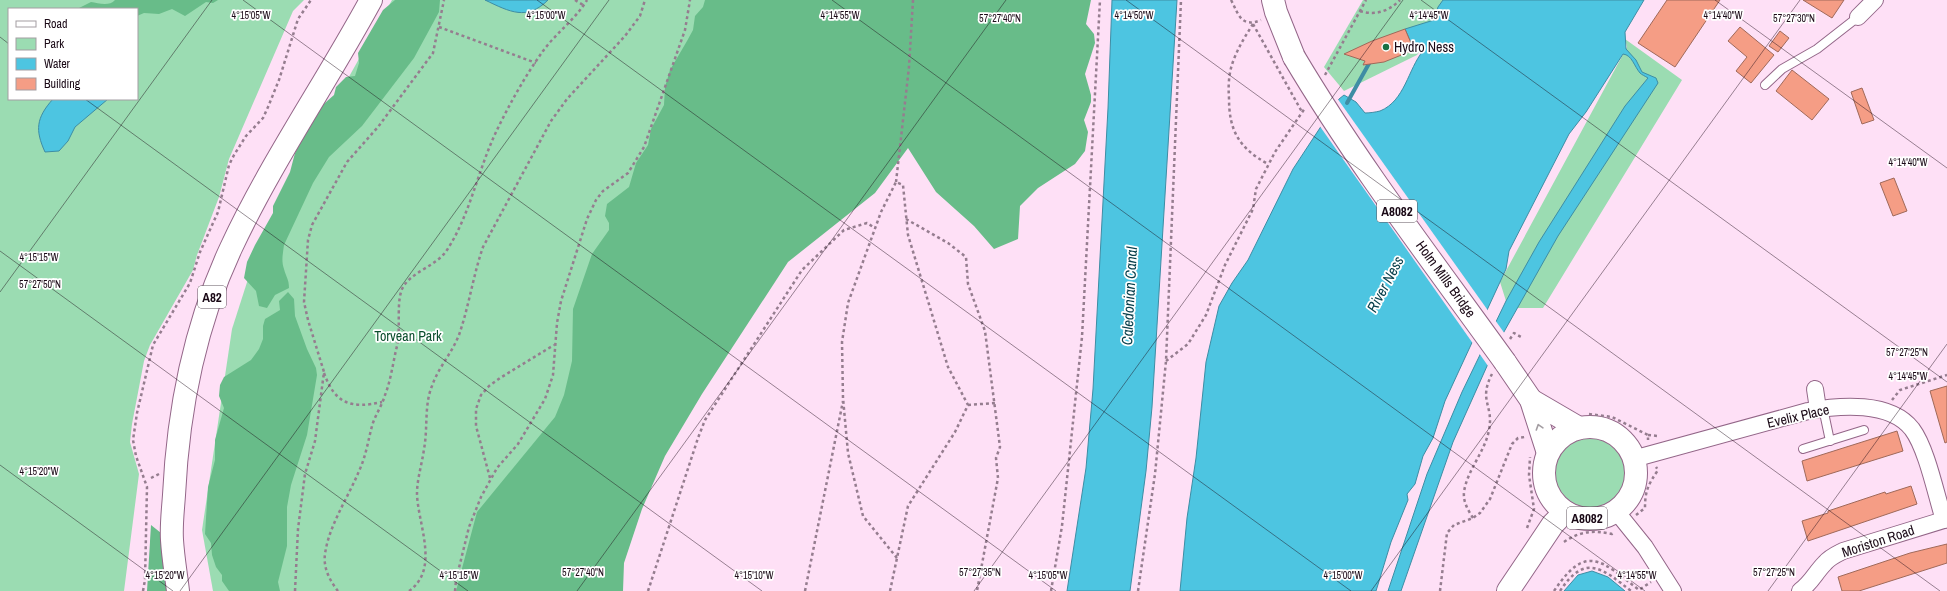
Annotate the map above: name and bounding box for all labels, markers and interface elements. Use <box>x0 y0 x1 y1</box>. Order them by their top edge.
legend <box>8 8 138 100</box>
text: 4°15'05"W <box>231 9 271 22</box>
text: 4°15'00"W <box>526 9 566 22</box>
text: 4°14'55"W <box>820 9 860 22</box>
text: 4°14'50"W <box>1114 9 1154 22</box>
text: 4°14'45"W <box>1409 9 1449 22</box>
text: 4°14'40"W <box>1703 9 1743 22</box>
text: 57°27'40"N <box>979 12 1021 25</box>
text: 57°27'30"N <box>1773 12 1815 25</box>
text: Road <box>44 16 68 32</box>
text: Park <box>44 36 64 52</box>
place label: Hydro Ness <box>1394 38 1454 56</box>
marker: Hydro Ness <box>1381 42 1391 52</box>
text: Water <box>44 56 71 72</box>
text: Building <box>44 76 81 92</box>
text: 4°14'40"W <box>1888 156 1928 169</box>
road number: A8082 <box>1377 200 1417 222</box>
street label: Holm Mills Bridge <box>1412 237 1480 321</box>
water label: Caledonian Canal <box>1116 246 1142 346</box>
text: 4°15'15"W <box>19 251 59 264</box>
water label: River Ness <box>1361 252 1409 316</box>
text: 57°27'50"N <box>19 278 61 291</box>
road number: A82 <box>198 286 226 308</box>
park label: Torvean Park <box>374 327 442 345</box>
text: 57°27'25"N <box>1886 346 1928 359</box>
text: 4°14'45"W <box>1888 370 1928 383</box>
street label: Evelix Place <box>1765 400 1831 432</box>
one-way arrow <box>1535 423 1544 430</box>
text: 4°15'20"W <box>19 465 59 478</box>
road number: A8082 <box>1567 507 1607 529</box>
street label: Moriston Road <box>1839 521 1917 561</box>
text: 57°27'40"N <box>562 566 604 579</box>
text: 57°27'35"N <box>959 566 1001 579</box>
text: 57°27'25"N <box>1753 566 1795 579</box>
text: 4°15'20"W <box>145 569 185 582</box>
text: 4°15'15"W <box>439 569 479 582</box>
text: 4°15'10"W <box>734 569 774 582</box>
text: 4°15'05"W <box>1028 569 1068 582</box>
text: 4°15'00"W <box>1323 569 1363 582</box>
text: 4°14'55"W <box>1617 569 1657 582</box>

